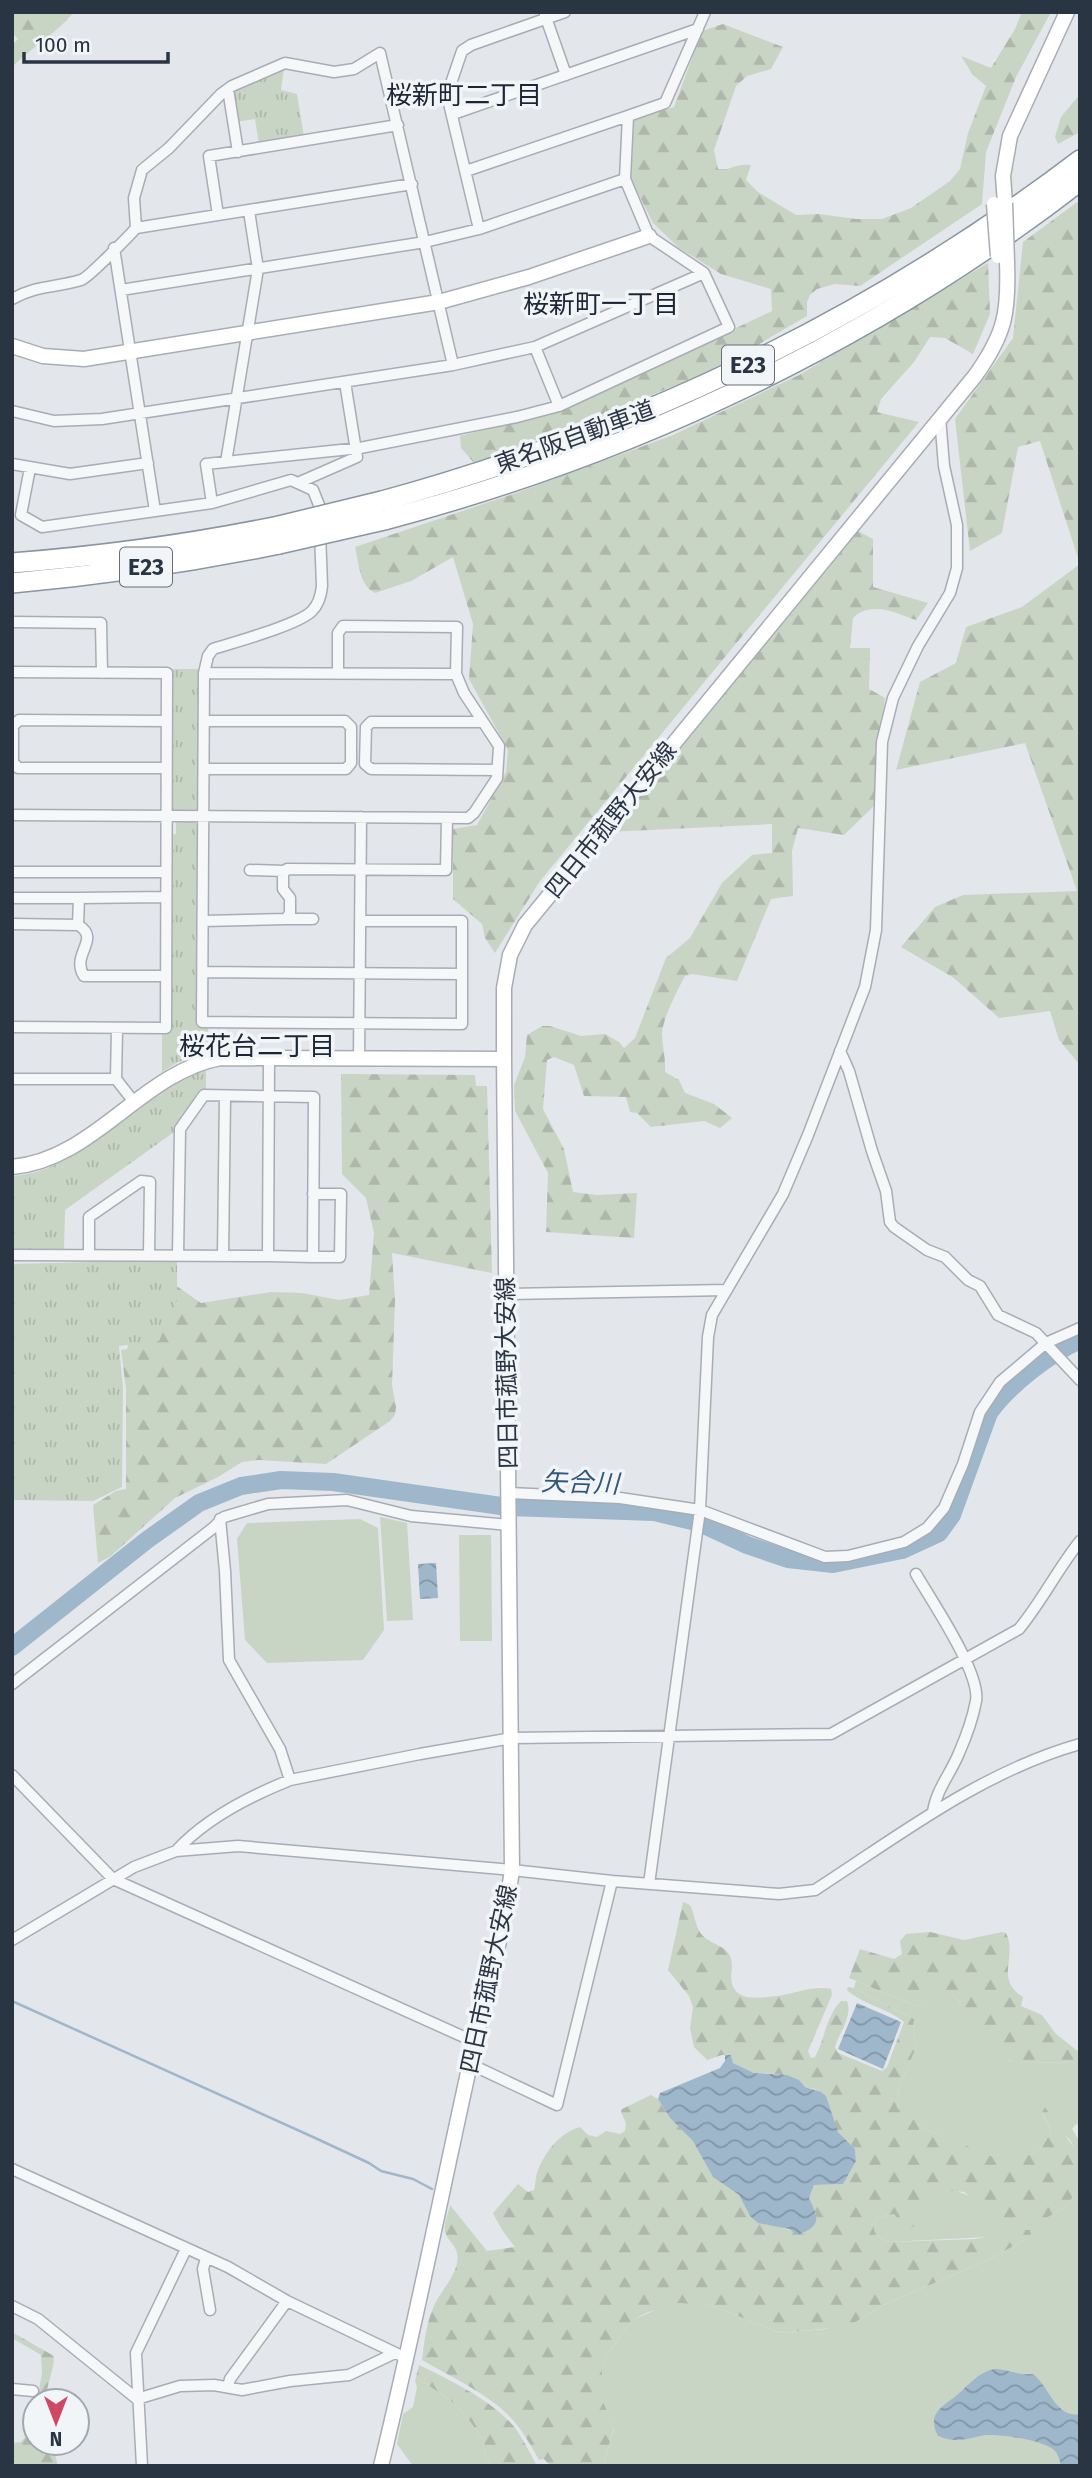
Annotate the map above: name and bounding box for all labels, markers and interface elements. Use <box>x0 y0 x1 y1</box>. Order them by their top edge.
scale bar <box>24 21 168 65</box>
text: 100 m <box>35 32 91 58</box>
district label: 桜新町二丁目 <box>386 80 542 111</box>
district label: 桜新町一丁目 <box>523 289 679 320</box>
road number: E23 <box>722 346 774 384</box>
street label: 東名阪自動車道 <box>491 395 659 479</box>
road number: E23 <box>120 548 172 586</box>
street label: 四日市菰野大安線 <box>540 737 682 903</box>
district label: 桜花台二丁目 <box>179 1031 335 1062</box>
street label: 四日市菰野大安線 <box>491 1277 523 1469</box>
water label: 矢合川 <box>540 1466 623 1500</box>
street label: 四日市菰野大安線 <box>455 1882 523 2076</box>
north arrow <box>21 2387 91 2457</box>
text: N <box>50 2427 62 2450</box>

